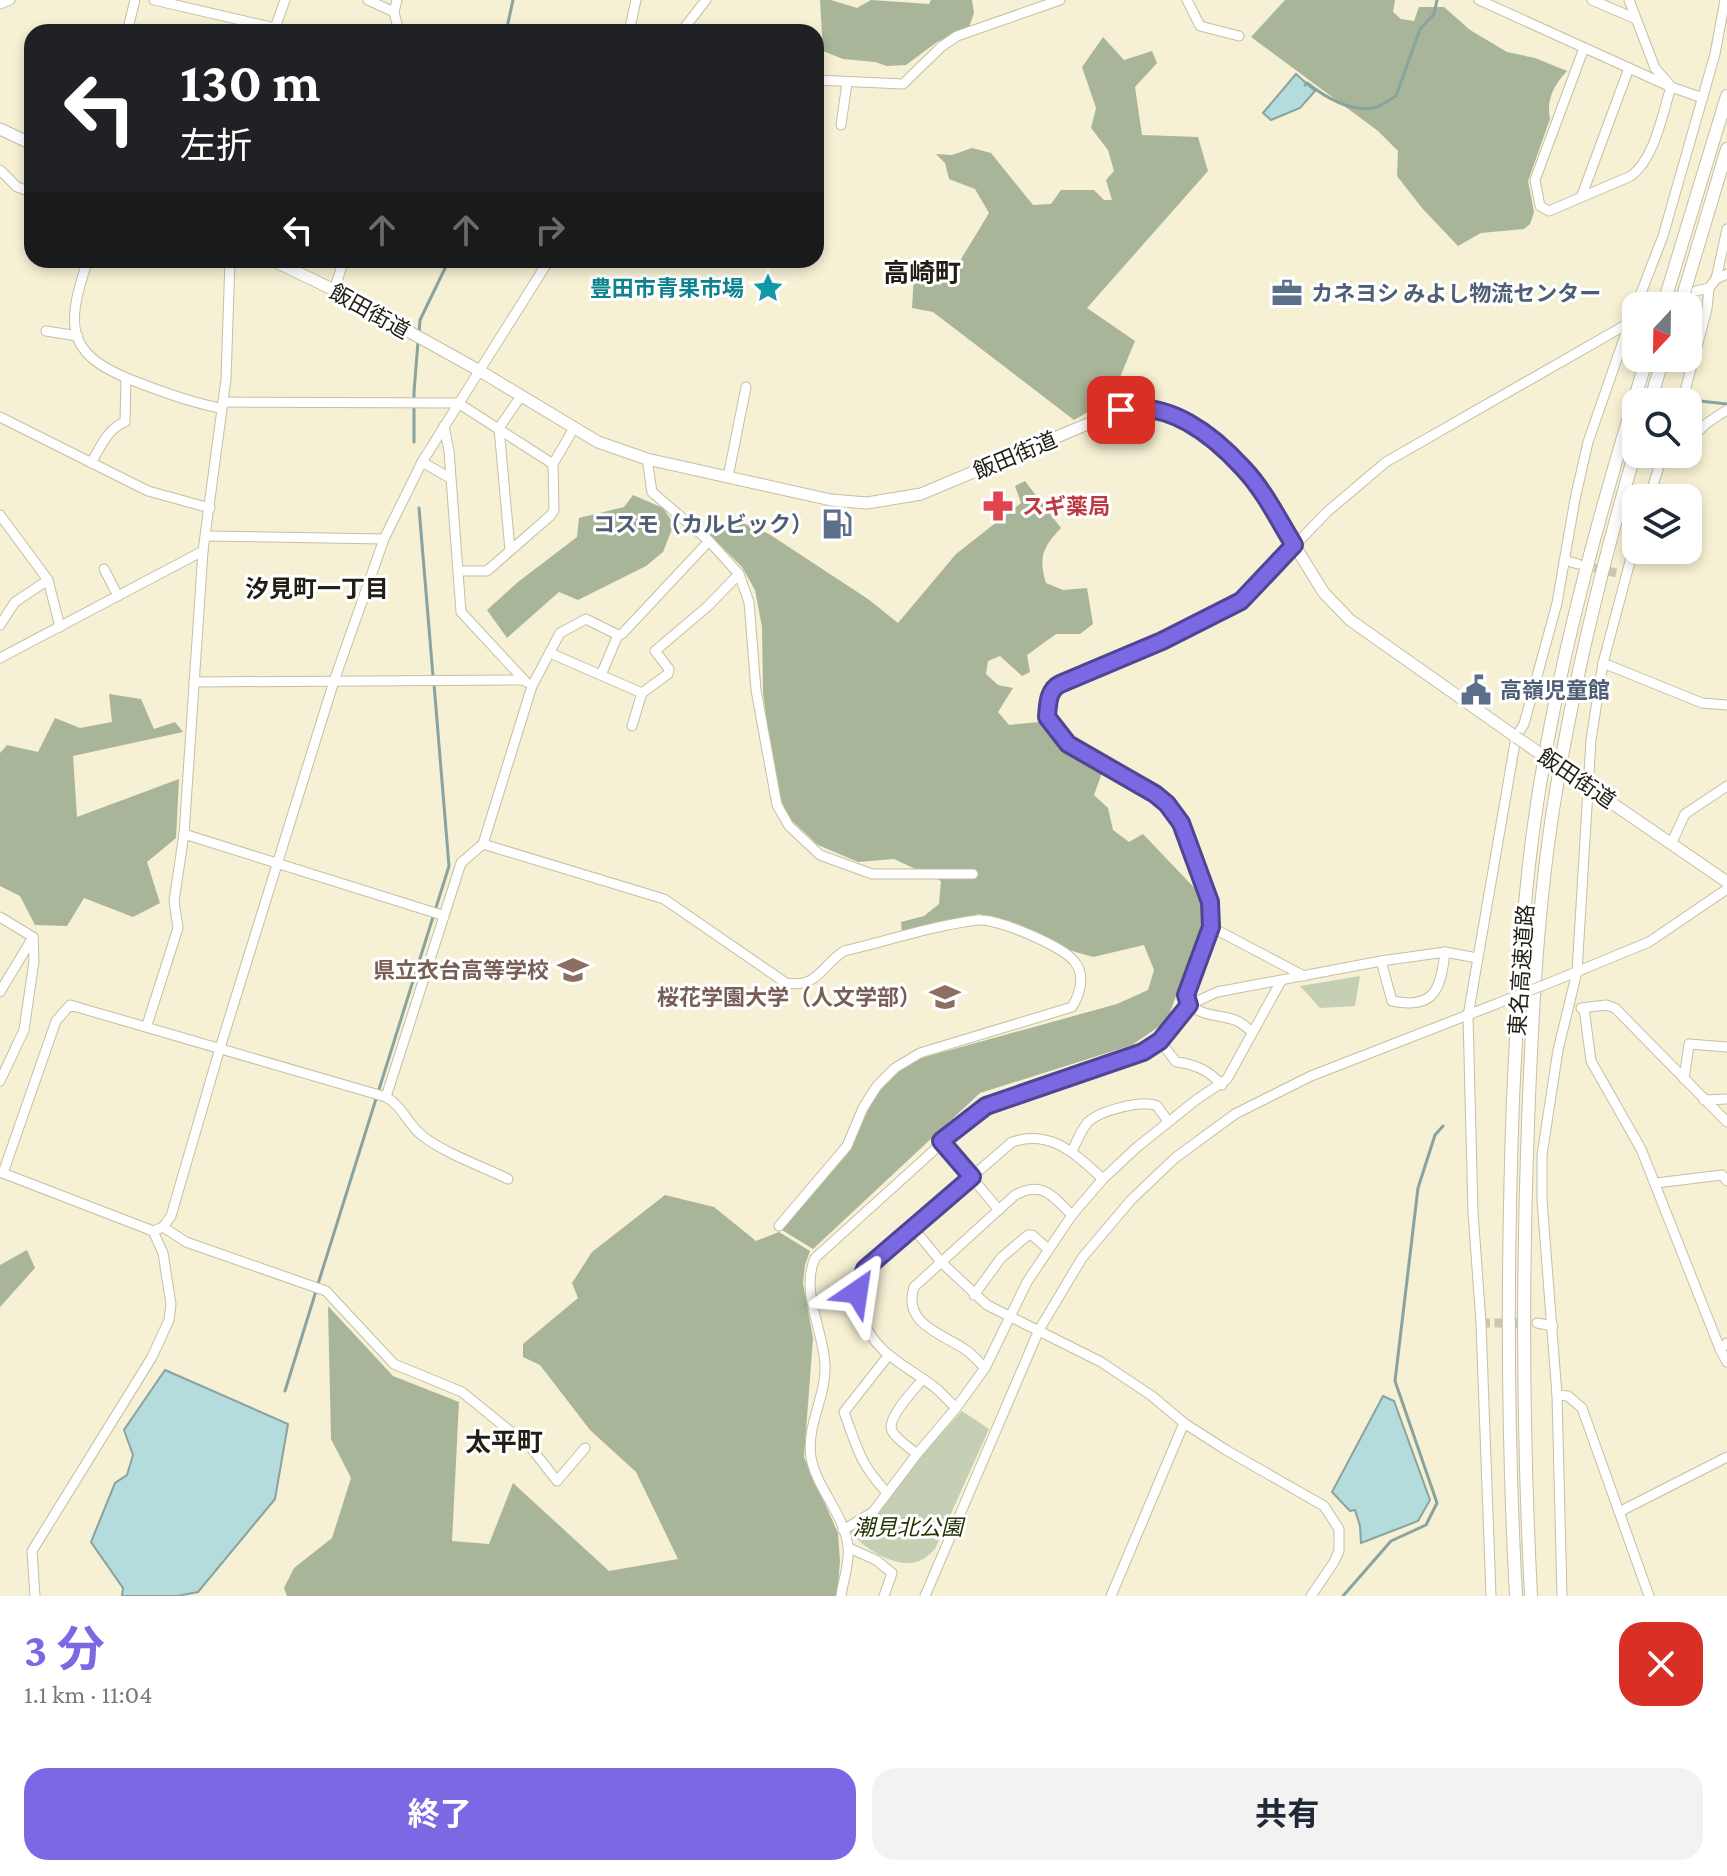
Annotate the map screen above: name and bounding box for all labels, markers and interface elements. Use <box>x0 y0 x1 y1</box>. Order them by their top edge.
text: 130 m <box>180 51 321 113</box>
icon: left <box>48 56 152 160</box>
text: 左折 <box>180 126 252 166</box>
icon: left <box>276 208 320 252</box>
icon: ahead <box>360 208 404 252</box>
icon: ahead <box>444 208 488 252</box>
icon: right <box>528 208 572 252</box>
district label: 高崎町 <box>883 259 961 288</box>
place icon: 豊田市青果市場 <box>751 271 785 305</box>
place label: 豊田市青果市場 <box>590 276 744 301</box>
office icon: カネヨシ みよし物流センター <box>1270 276 1304 310</box>
street label: 飯田街道 <box>325 279 414 344</box>
place label: カネヨシ みよし物流センター <box>1311 281 1601 306</box>
north arrow <box>1622 292 1702 372</box>
map controls <box>1622 292 1702 564</box>
pin <box>1087 376 1155 444</box>
icon: arrive <box>1099 388 1143 432</box>
button: search <box>1622 388 1702 468</box>
street label: 飯田街道 <box>970 427 1061 484</box>
button: layers <box>1622 484 1702 564</box>
pharmacy icon: スギ薬局 <box>981 489 1015 523</box>
place label: スギ薬局 <box>1022 494 1110 519</box>
fuel station icon: コスモ（カルビック） <box>820 507 854 541</box>
place label: コスモ（カルビック） <box>593 512 813 537</box>
district label: 汐見町一丁目 <box>245 575 389 602</box>
public building icon: 高嶺児童館 <box>1459 673 1493 707</box>
place label: 高嶺児童館 <box>1500 678 1610 703</box>
street label: 飯田街道 <box>1533 743 1620 813</box>
street label: 東名高速道路 <box>1504 903 1539 1037</box>
school or university icon: 県立衣台高等学校 <box>556 953 590 987</box>
place label: 県立衣台高等学校 <box>373 958 549 983</box>
school or university icon: 桜花学園大学（人文学部） <box>928 980 962 1014</box>
place label: 桜花学園大学（人文学部） <box>657 985 921 1010</box>
position arrow <box>815 1250 899 1334</box>
district label: 太平町 <box>465 1428 543 1457</box>
park label: 潮見北公園 <box>853 1515 966 1540</box>
button: close <box>1619 1622 1703 1706</box>
text: 3 分 <box>24 1623 105 1676</box>
text: 1.1 km · 11:04 <box>24 1680 153 1709</box>
button: 終了 <box>24 1768 856 1860</box>
button: 共有 <box>872 1768 1703 1860</box>

